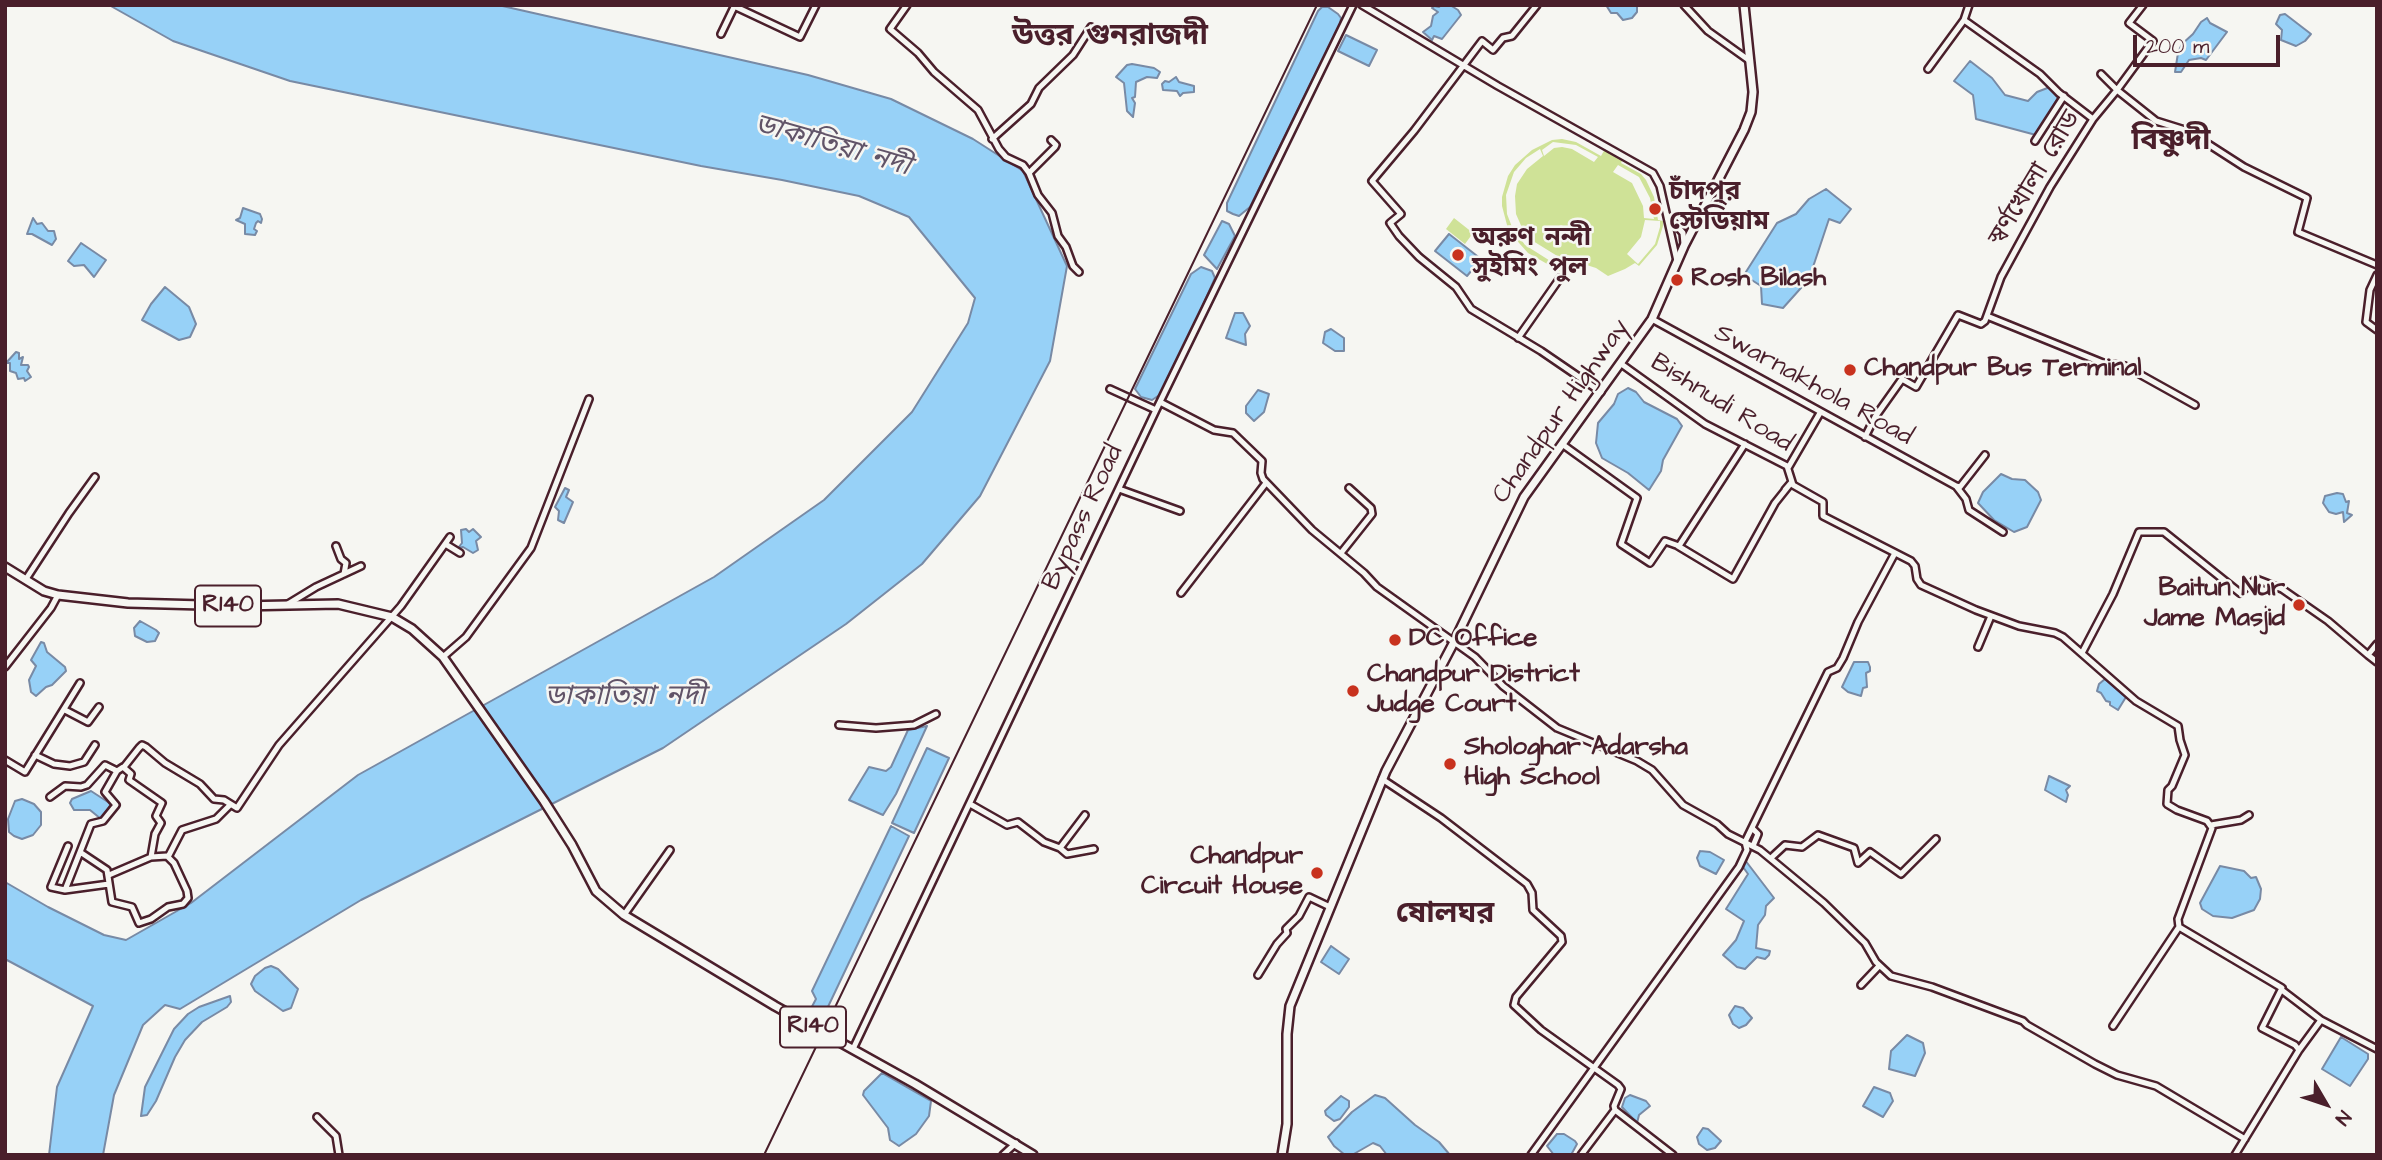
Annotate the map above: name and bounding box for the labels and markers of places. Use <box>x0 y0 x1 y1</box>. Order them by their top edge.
place label: চাঁদপুর স্টেডিয়াম <box>1669 178 1769 240</box>
marker: চাঁদপুর স্টেডিয়াম <box>1647 201 1663 217</box>
place label: অরুণ নন্দী সুইমিং পুল <box>1472 224 1591 286</box>
marker: অরুণ নন্দী সুইমিং পুল <box>1450 247 1466 263</box>
place label: Rosh Bilash <box>1691 264 1826 296</box>
marker: Rosh Bilash <box>1669 272 1685 288</box>
place label: Chandpur Bus Terminal <box>1864 354 2142 386</box>
marker: Chandpur Bus Terminal <box>1842 362 1858 378</box>
place label: Baitun Nur Jame Masjid <box>2144 574 2285 636</box>
marker: Baitun Nur Jame Masjid <box>2291 597 2307 613</box>
place label: DC Office <box>1409 624 1537 656</box>
marker: DC Office <box>1387 632 1403 648</box>
place label: Chandpur District Judge Court <box>1367 660 1580 722</box>
marker: Chandpur District Judge Court <box>1345 683 1361 699</box>
place label: Shologhar Adarsha High School <box>1464 733 1688 794</box>
marker: Shologhar Adarsha High School <box>1442 756 1458 772</box>
place label: Chandpur Circuit House <box>1141 842 1303 903</box>
marker: Chandpur Circuit House <box>1309 865 1325 881</box>

